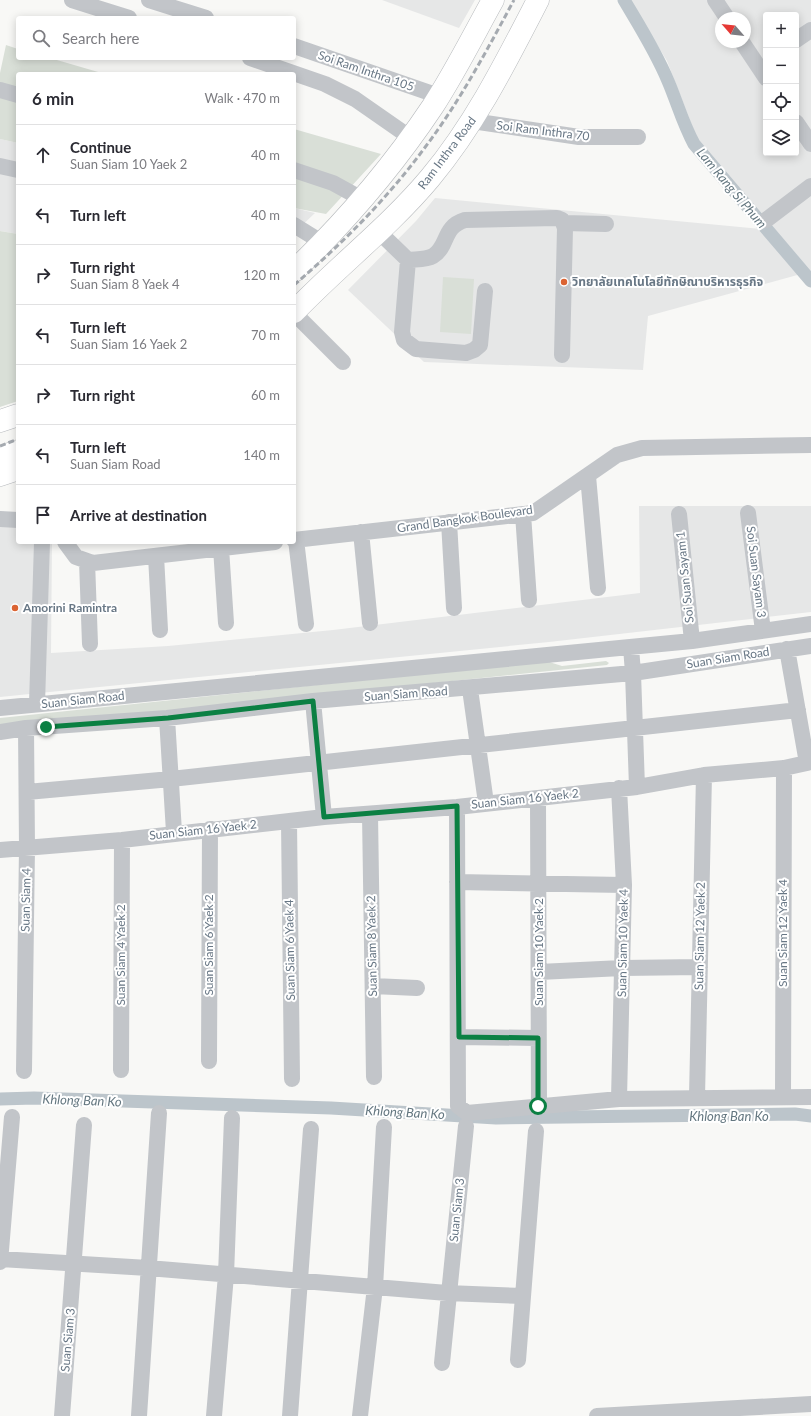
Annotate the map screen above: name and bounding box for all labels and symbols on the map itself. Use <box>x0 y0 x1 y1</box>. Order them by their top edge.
north arrow <box>715 12 751 48</box>
street label: Soi Ram Inthra 105 <box>316 47 416 94</box>
street label: Ram Inthra Road <box>414 113 479 192</box>
street label: Soi Ram Inthra 70 <box>496 117 590 144</box>
water label: Lam Rang Si Phum <box>694 145 770 231</box>
place label: วิทยาลัยเทคโนโลยีทักษิณาบริหารธุรกิจ <box>571 274 763 289</box>
marker: วิทยาลัยเทคโนโลยีทักษิณาบริหารธุรกิจ <box>559 277 569 287</box>
street label: Grand Bangkok Boulevard <box>396 502 534 535</box>
street label: Soi Suan Sayam 3 <box>743 525 770 619</box>
street label: Soi Suan Sayam 1 <box>672 530 697 624</box>
place label: Amorini Ramintra <box>22 600 117 615</box>
marker: Amorini Ramintra <box>10 603 20 613</box>
street label: Suan Siam Road <box>685 644 770 671</box>
street label: Suan Siam Road <box>364 683 448 704</box>
street label: Suan Siam Road <box>41 688 125 711</box>
route end <box>37 718 55 736</box>
street label: Suan Siam 16 Yaek 2 <box>470 785 580 812</box>
street label: Suan Siam 16 Yaek 2 <box>148 816 258 843</box>
street label: Suan Siam 4 <box>17 868 34 932</box>
street label: Suan Siam 12 Yaek 4 <box>775 879 790 987</box>
street label: Suan Siam 12 Yaek 2 <box>691 882 708 990</box>
street label: Suan Siam 10 Yaek 4 <box>614 889 631 997</box>
street label: Suan Siam 6 Yaek 2 <box>201 894 216 996</box>
street label: Suan Siam 8 Yaek 2 <box>363 895 380 997</box>
street label: Suan Siam 10 Yaek 2 <box>531 898 546 1006</box>
street label: Suan Siam 6 Yaek 4 <box>281 899 298 1001</box>
street label: Suan Siam 4 Yaek 2 <box>113 904 128 1006</box>
water label: Khlong Ban Ko <box>42 1091 122 1109</box>
route start <box>529 1097 547 1115</box>
water label: Khlong Ban Ko <box>365 1102 445 1122</box>
water label: Khlong Ban Ko <box>689 1108 769 1124</box>
street label: Suan Siam 3 <box>446 1177 467 1243</box>
street label: Suan Siam 3 <box>57 1307 78 1372</box>

